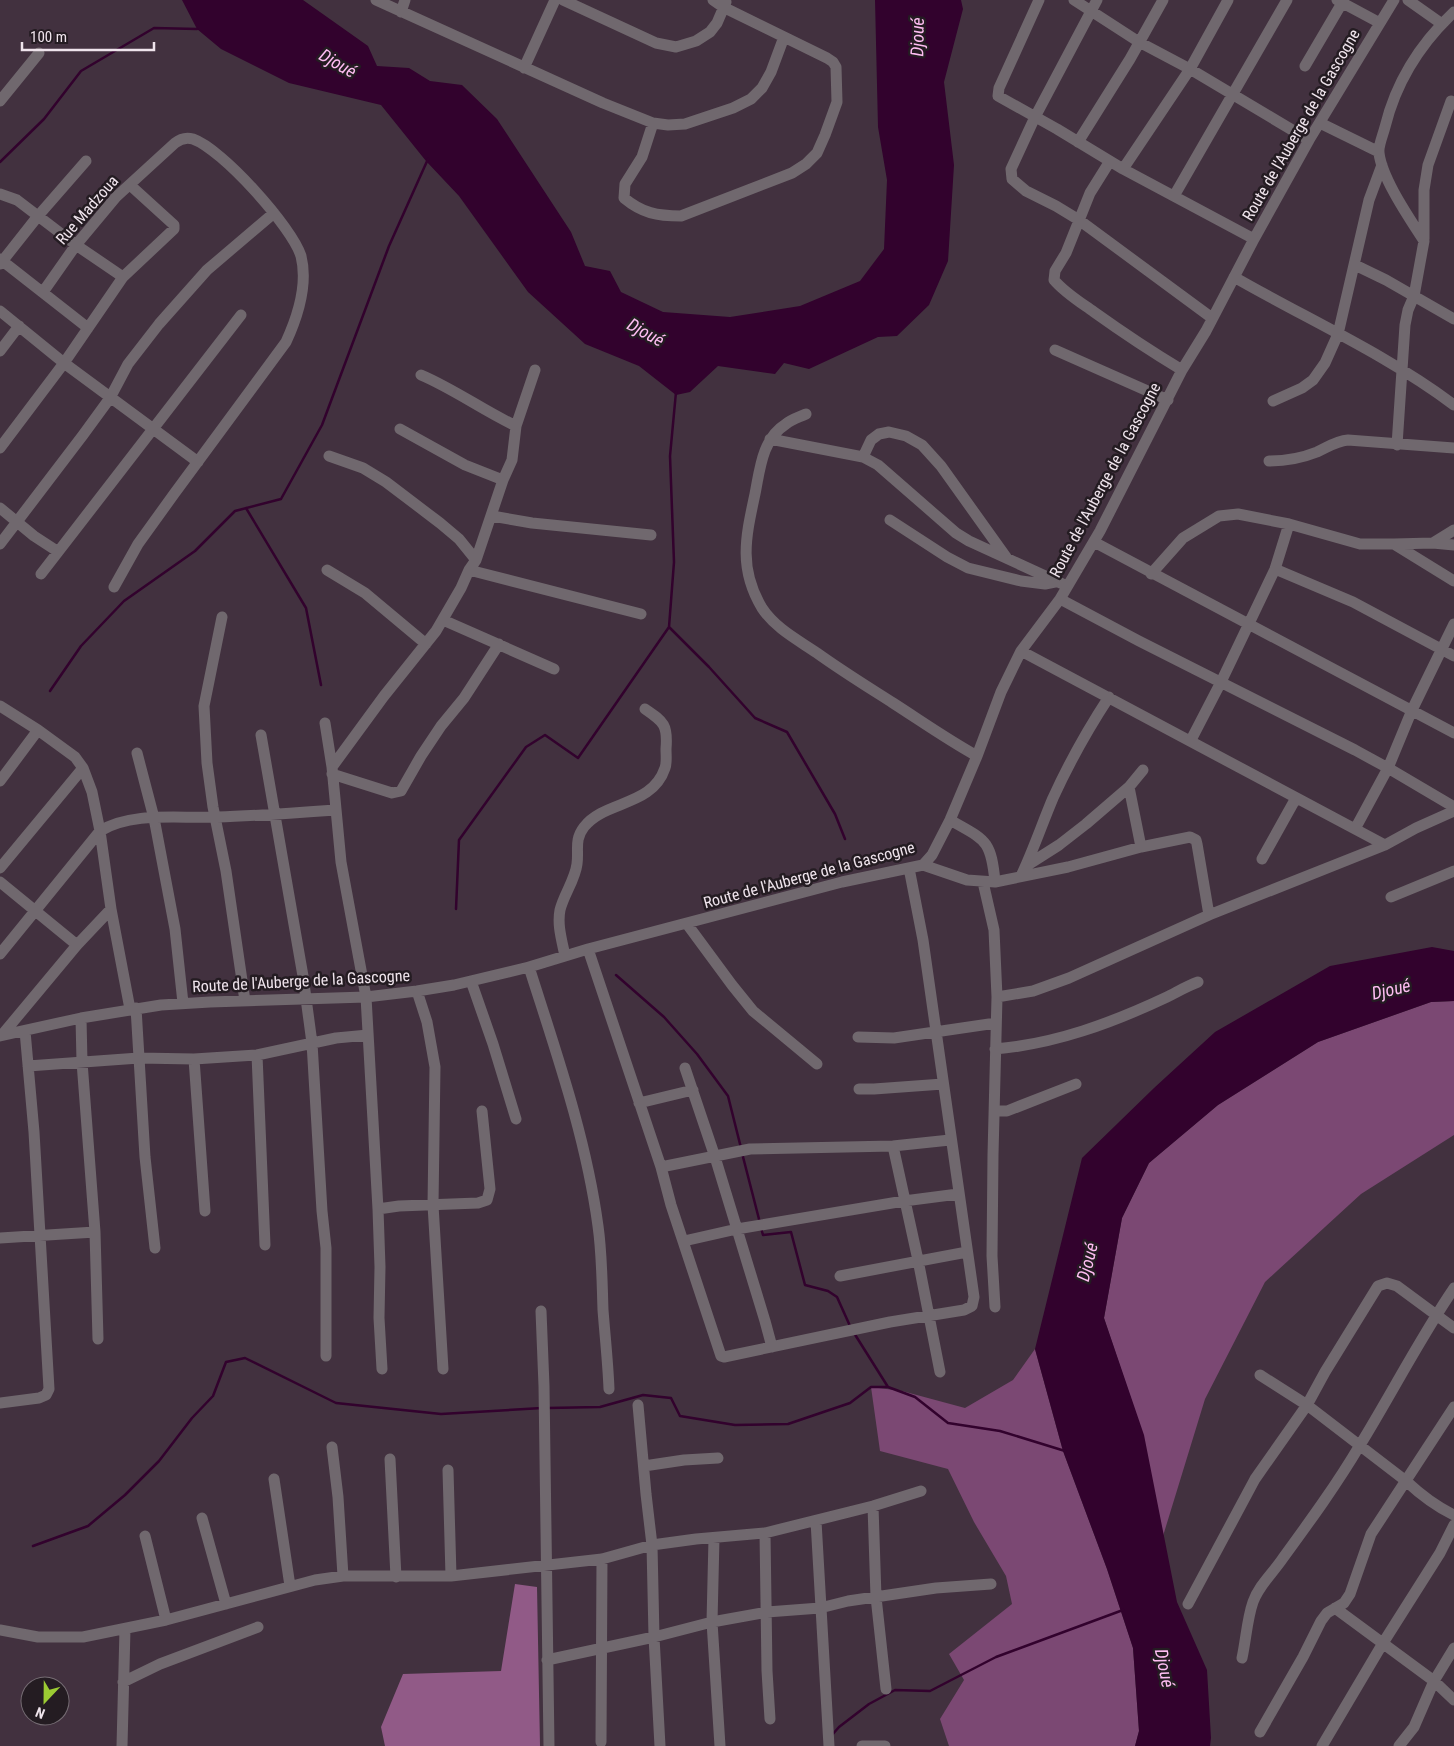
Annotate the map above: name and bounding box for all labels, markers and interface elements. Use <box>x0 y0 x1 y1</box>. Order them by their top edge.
water label: Djoué <box>906 16 928 57</box>
scale bar <box>22 20 155 52</box>
street label: Route de l'Auberge de la Gascogne <box>1238 26 1364 224</box>
text: 100 m <box>30 28 67 46</box>
water label: Djoué <box>316 44 361 82</box>
street label: Rue Madzoua <box>52 172 122 248</box>
water label: Djoué <box>624 313 669 351</box>
street label: Route de l'Auberge de la Gascogne <box>1045 379 1165 581</box>
street label: Route de l'Auberge de la Gascogne <box>701 838 917 912</box>
street label: Route de l'Auberge de la Gascogne <box>192 966 410 996</box>
water label: Djoué <box>1370 974 1413 1004</box>
water label: Djoué <box>1072 1240 1102 1284</box>
water label: Djoué <box>1151 1647 1179 1690</box>
north arrow <box>20 1676 70 1726</box>
text: N <box>33 1704 47 1722</box>

